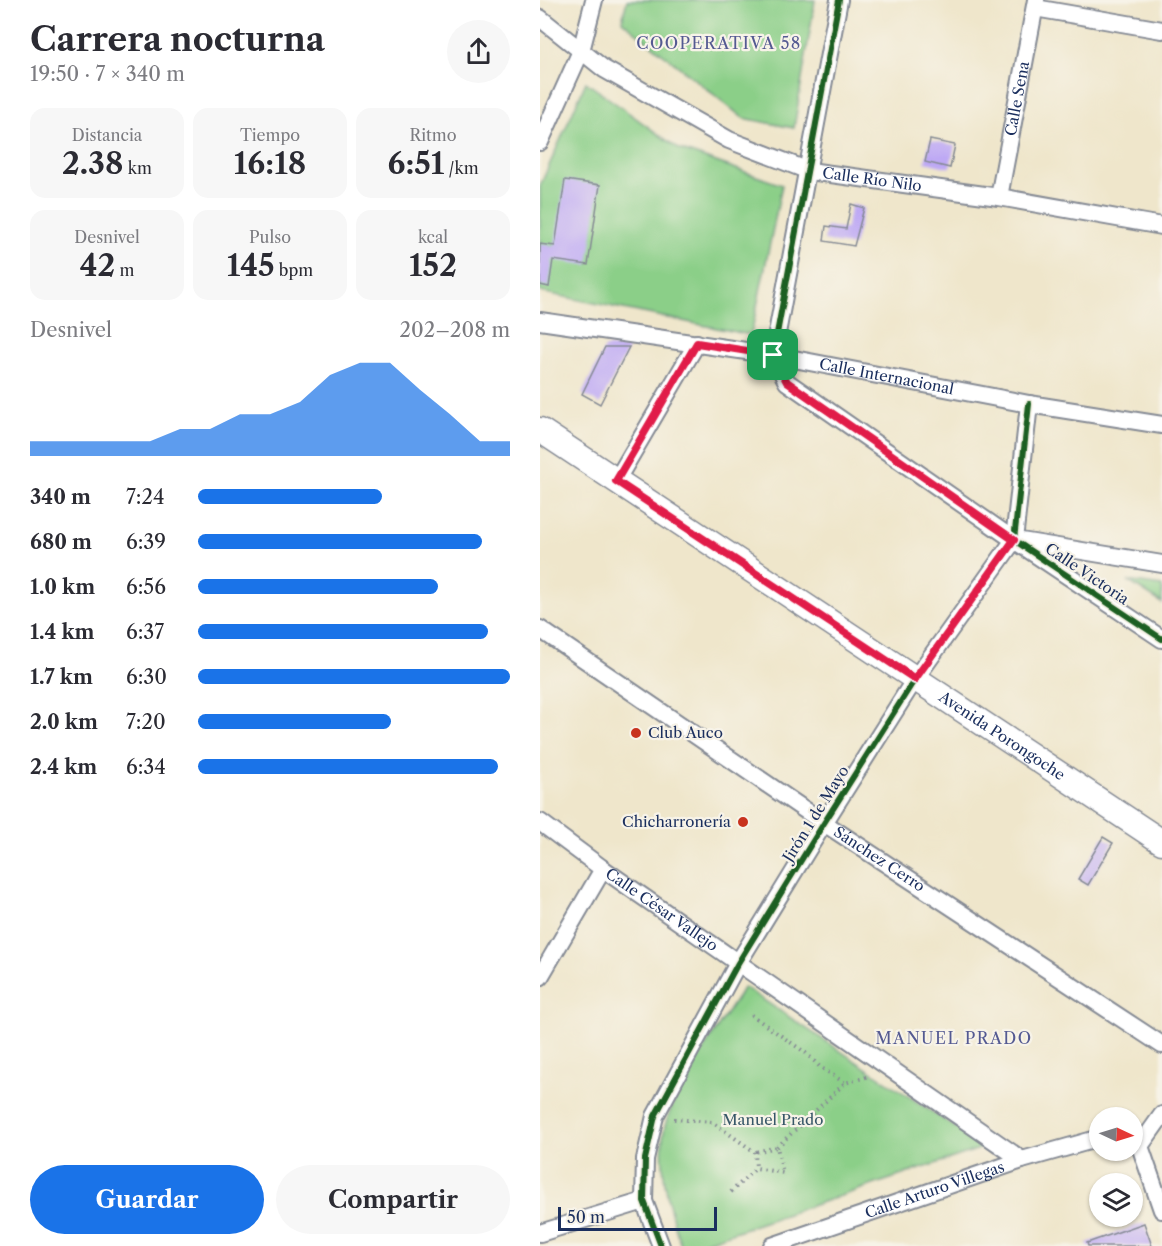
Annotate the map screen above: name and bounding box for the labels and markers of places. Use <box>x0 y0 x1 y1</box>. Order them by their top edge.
pin <box>747 329 798 380</box>
place label: Club Auco <box>648 723 723 742</box>
marker: Club Auco <box>629 726 643 740</box>
place label: Chicharronería <box>622 812 731 831</box>
marker: Chicharronería <box>736 815 750 829</box>

